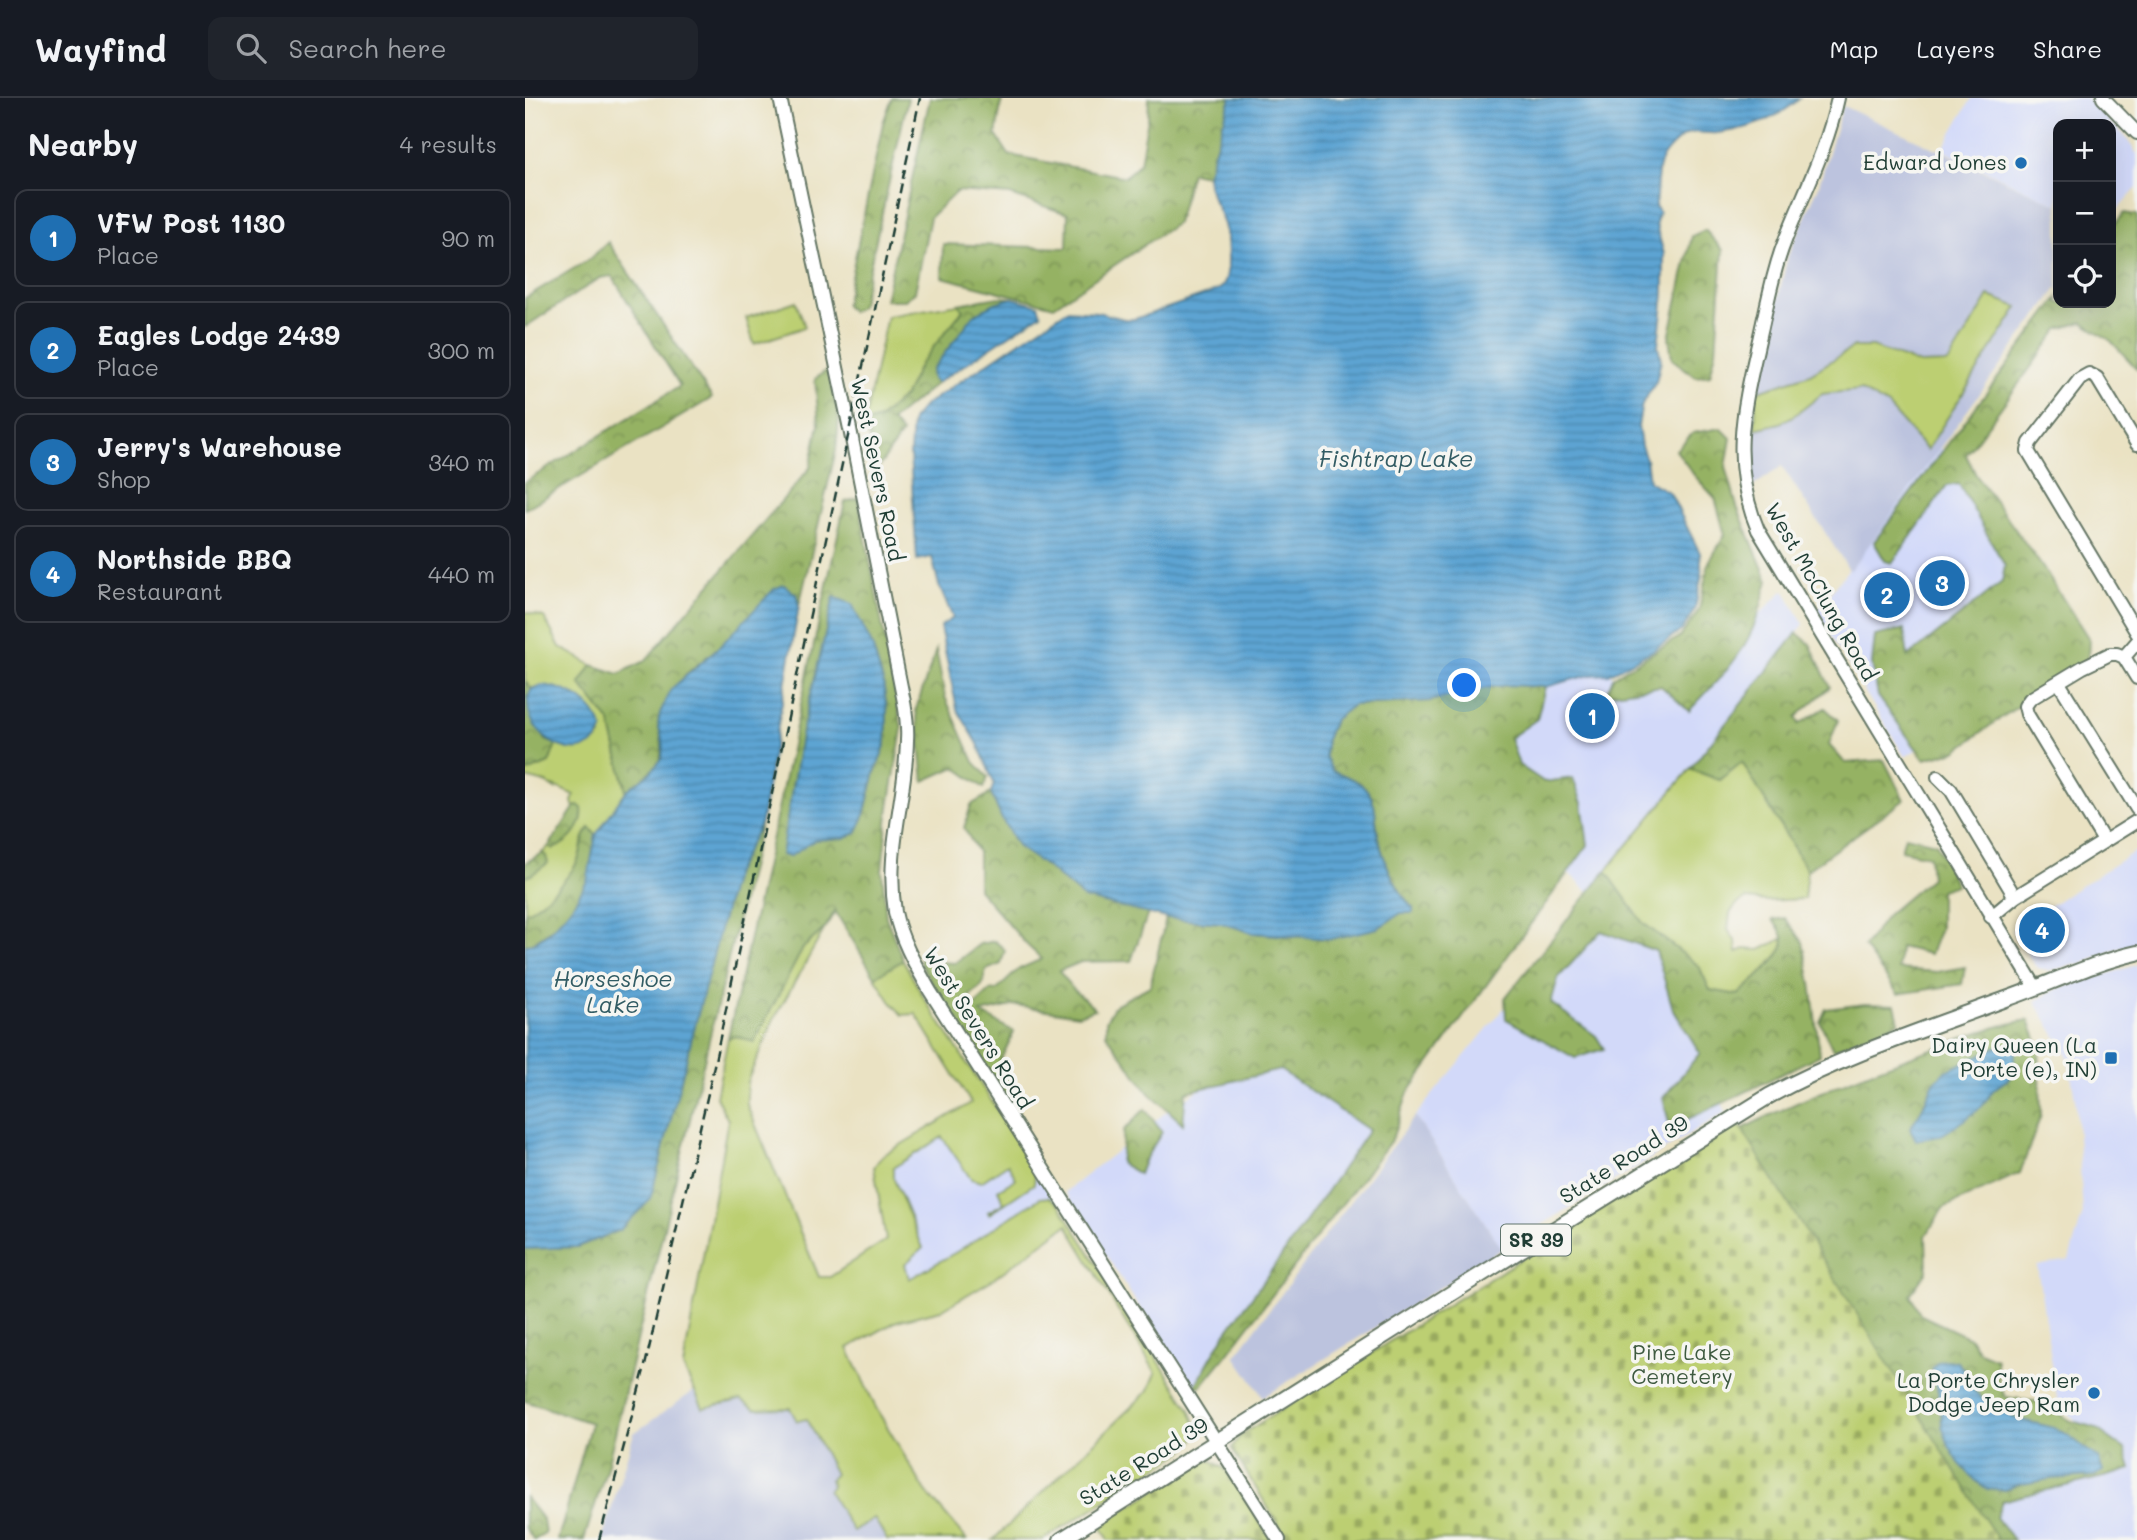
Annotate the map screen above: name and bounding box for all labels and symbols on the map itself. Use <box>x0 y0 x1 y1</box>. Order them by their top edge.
place label: Edward Jones <box>1863 148 2007 175</box>
marker: Edward Jones <box>2013 155 2029 171</box>
street label: West Severs Road <box>846 376 911 564</box>
water label: Fishtrap Lake <box>1319 443 1473 473</box>
street label: West McClung Road <box>1760 497 1884 685</box>
pin: 3 <box>1919 557 1965 609</box>
pin: 2 <box>1864 569 1910 621</box>
your location <box>1447 668 1481 702</box>
pin: 1 <box>1569 690 1615 742</box>
pin: 4 <box>2019 904 2065 956</box>
street label: West Severs Road <box>918 941 1040 1113</box>
water label: Horseshoe Lake <box>553 963 673 1019</box>
place label: Dairy Queen (La Porte (e), IN) <box>1931 1031 2097 1082</box>
marker: Dairy Queen (La Porte (e), IN) <box>2103 1050 2119 1066</box>
street label: State Road 39 <box>1554 1108 1693 1209</box>
road number: SR 39 <box>1501 1224 1571 1256</box>
park label: Pine Lake Cemetery <box>1631 1338 1733 1389</box>
place label: La Porte Chrysler Dodge Jeep Ram <box>1897 1366 2080 1417</box>
marker: La Porte Chrysler Dodge Jeep Ram <box>2086 1385 2102 1401</box>
street label: State Road 39 <box>1074 1410 1213 1511</box>

